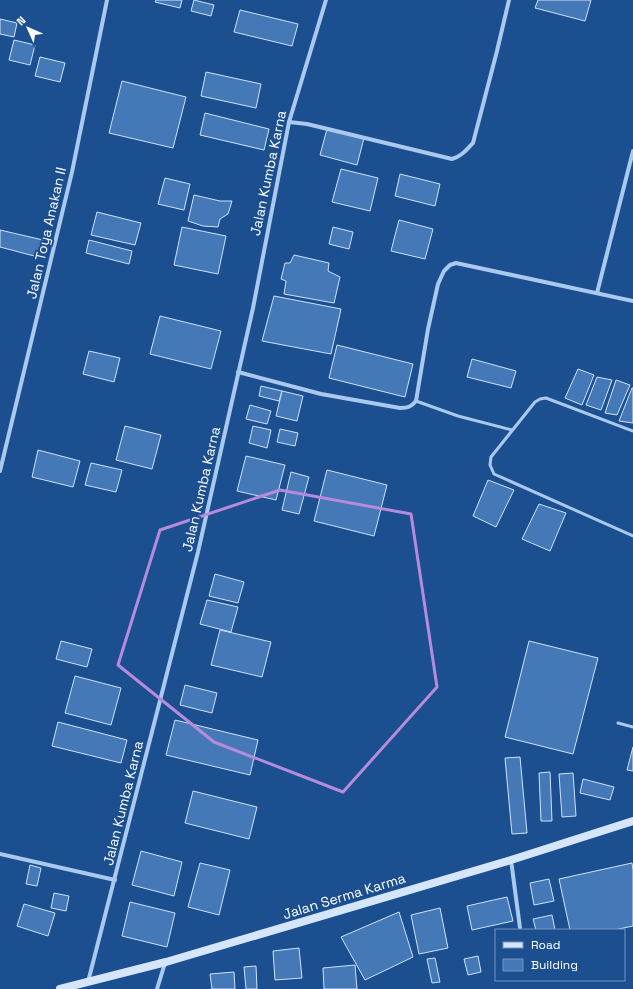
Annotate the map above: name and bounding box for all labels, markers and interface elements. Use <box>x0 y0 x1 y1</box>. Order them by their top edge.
north arrow <box>8 8 48 48</box>
text: N <box>13 13 28 28</box>
street label: Jalan Kumba Karna <box>246 109 290 237</box>
street label: Jalan Toya Anakan II <box>22 165 70 301</box>
street label: Jalan Kumba Karna <box>178 425 224 553</box>
street label: Jalan Kumba Karna <box>99 739 147 867</box>
street label: Jalan Serma Karma <box>280 869 408 923</box>
legend <box>495 929 625 981</box>
text: Road <box>531 937 560 953</box>
text: Building <box>531 957 578 973</box>

